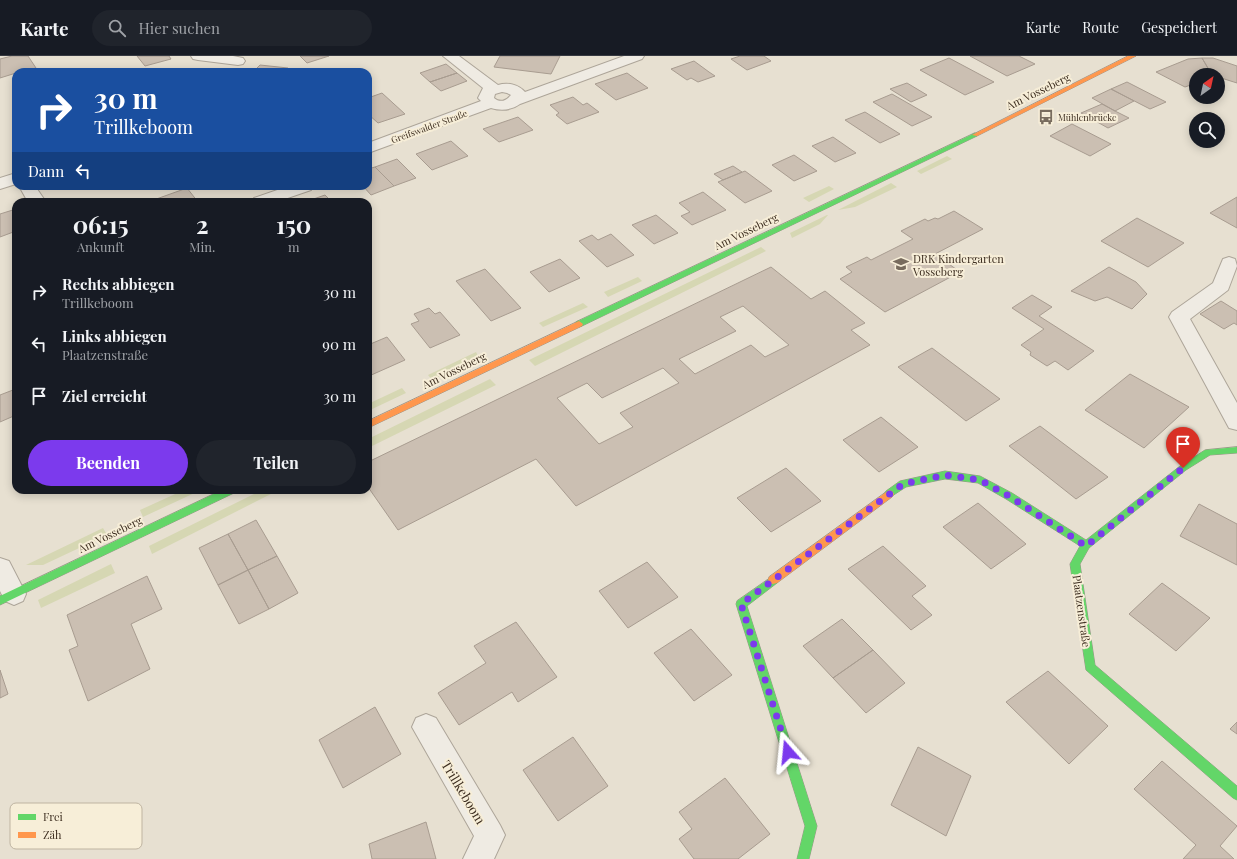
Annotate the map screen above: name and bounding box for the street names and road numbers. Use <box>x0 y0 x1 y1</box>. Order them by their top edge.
street label: Am Vosseberg <box>1003 69 1073 113</box>
street label: Greifswalder Straße <box>389 106 469 145</box>
street label: Am Vosseberg <box>711 209 781 253</box>
street label: Am Vosseberg <box>419 348 489 392</box>
street label: Am Vosseberg <box>75 512 145 556</box>
street label: Plaatzenstraße <box>1070 574 1095 649</box>
street label: Trillkeboom <box>438 757 490 827</box>

